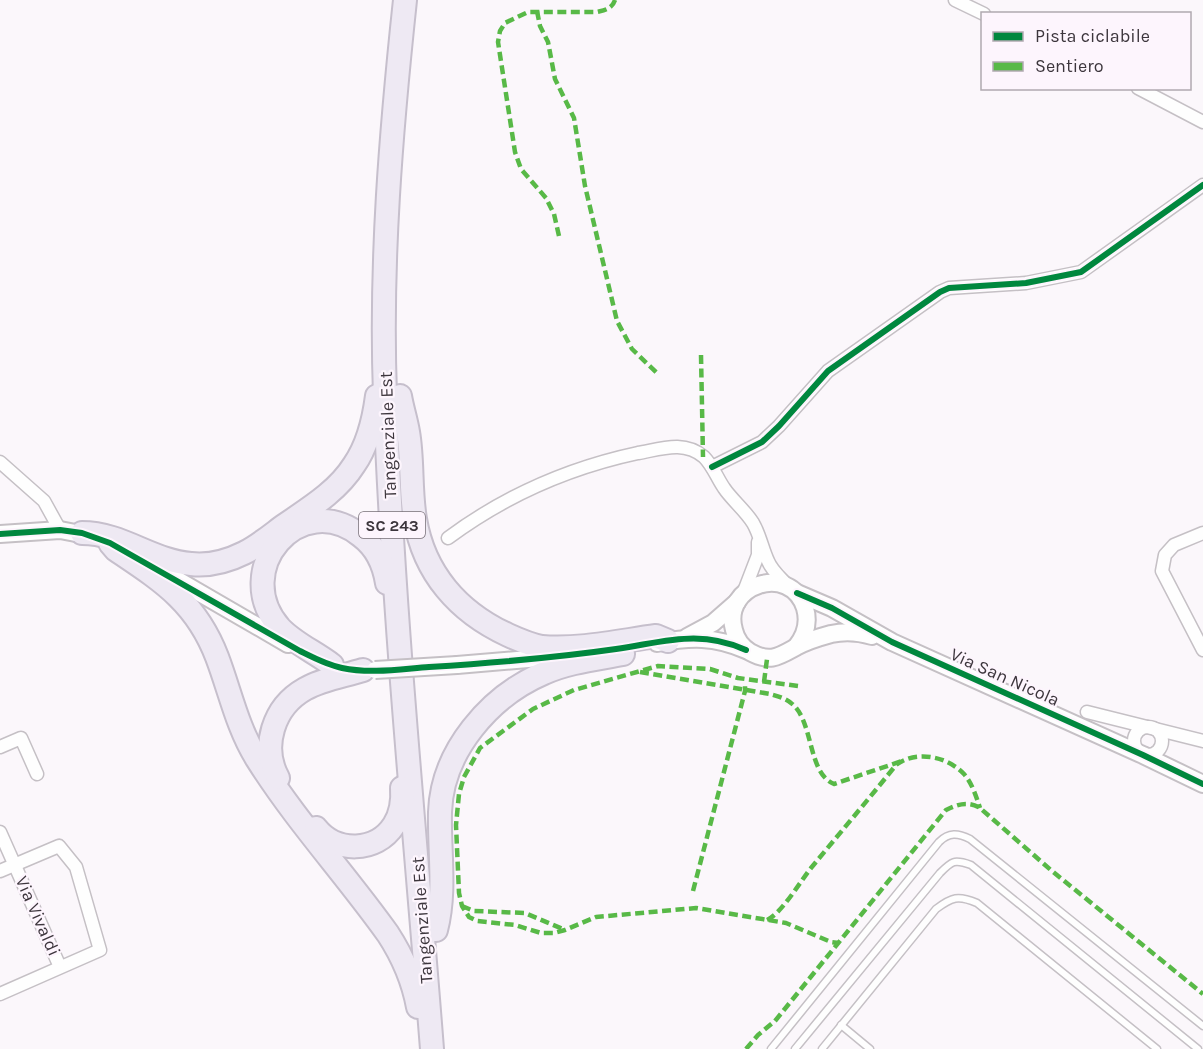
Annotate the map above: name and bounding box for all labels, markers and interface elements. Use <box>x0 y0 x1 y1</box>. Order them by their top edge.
legend <box>981 12 1191 90</box>
text: Pista ciclabile <box>1035 25 1150 47</box>
text: Sentiero <box>1035 55 1104 77</box>
street label: Tangenziale Est <box>375 371 401 499</box>
road number: SC 243 <box>359 512 425 538</box>
street label: Via San Nicola <box>947 643 1063 711</box>
street label: Tangenziale Est <box>407 856 437 984</box>
street label: Via Vivaldi <box>11 873 65 959</box>

